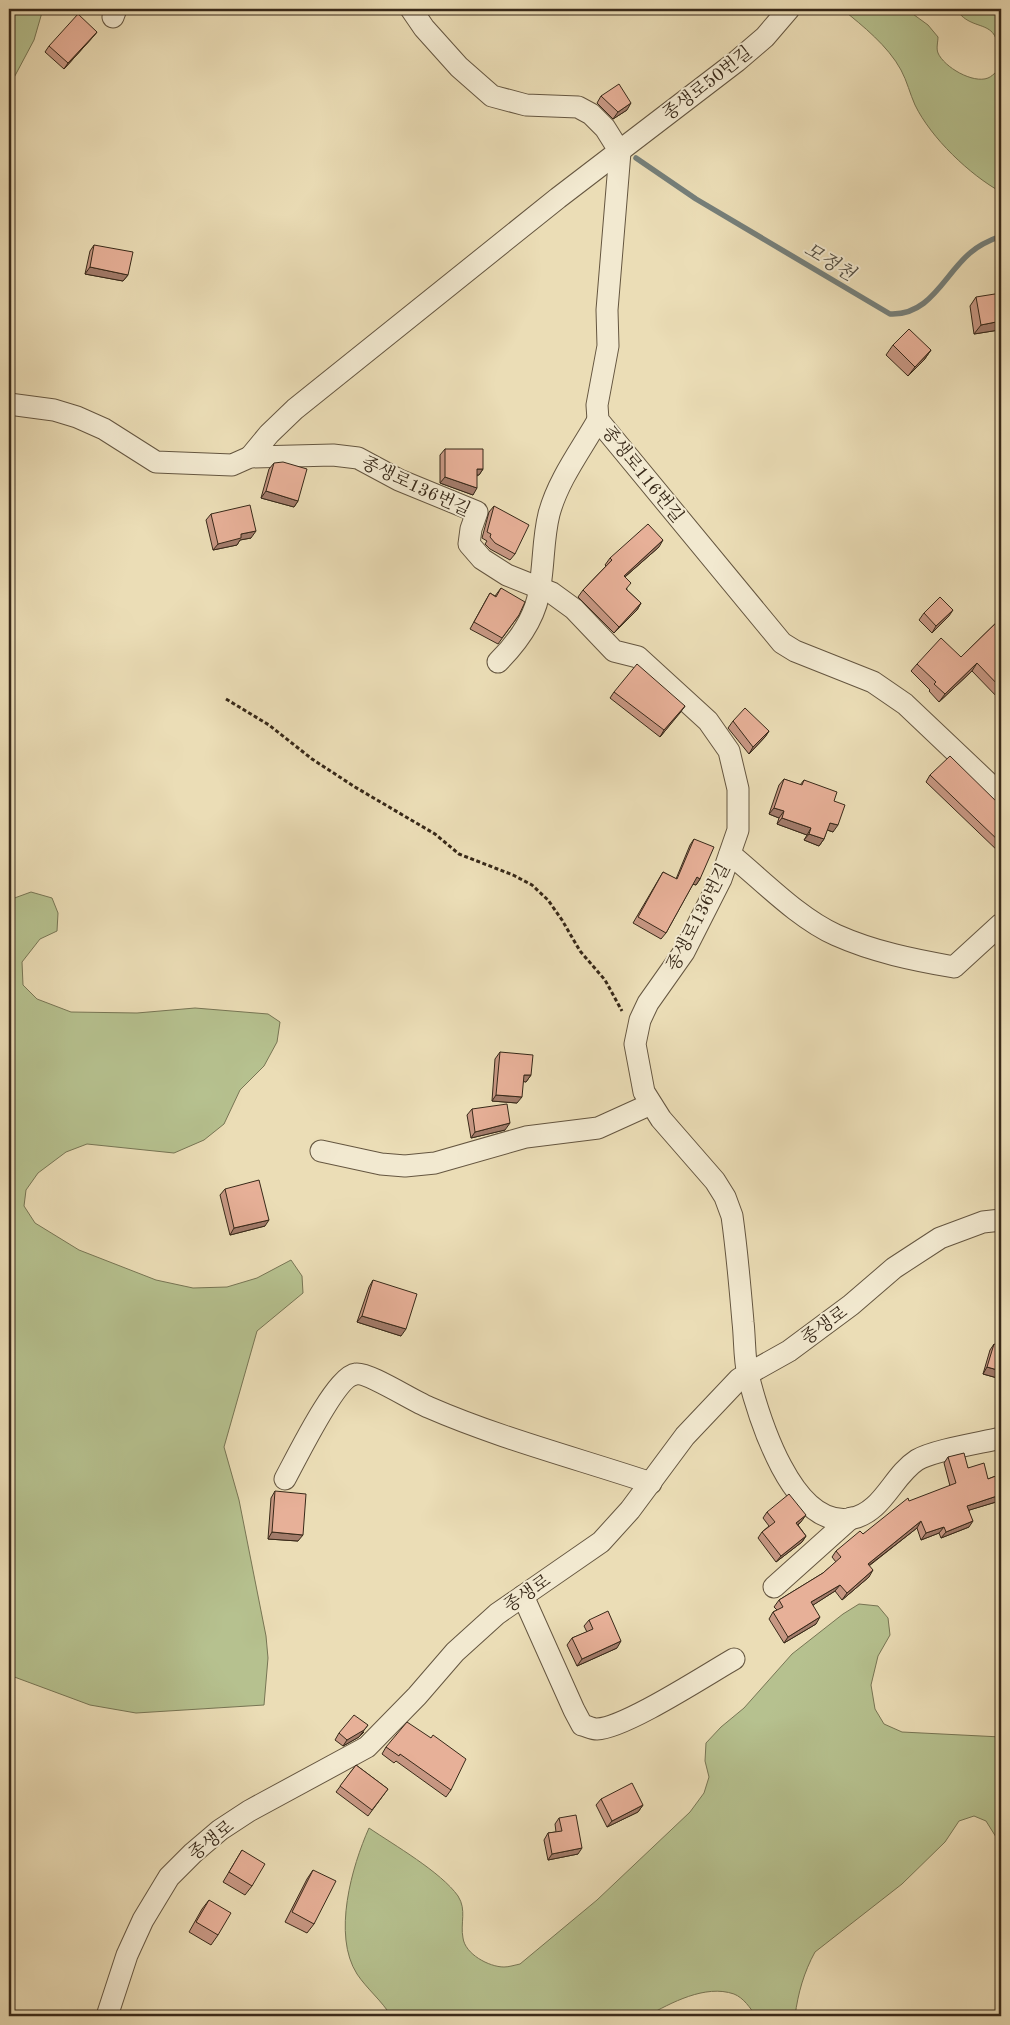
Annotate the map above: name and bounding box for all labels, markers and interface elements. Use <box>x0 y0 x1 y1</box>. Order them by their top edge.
street label: 종생로50번길 <box>659 43 756 124</box>
water label: 모정천 <box>800 238 860 286</box>
street label: 종생로116번길 <box>598 422 687 526</box>
street label: 종생로136번길 <box>358 453 473 520</box>
street label: 종생로136번길 <box>663 860 734 974</box>
street label: 종생로 <box>798 1302 851 1348</box>
street label: 종생로 <box>500 1571 554 1616</box>
street label: 종생로 <box>185 1817 238 1864</box>

